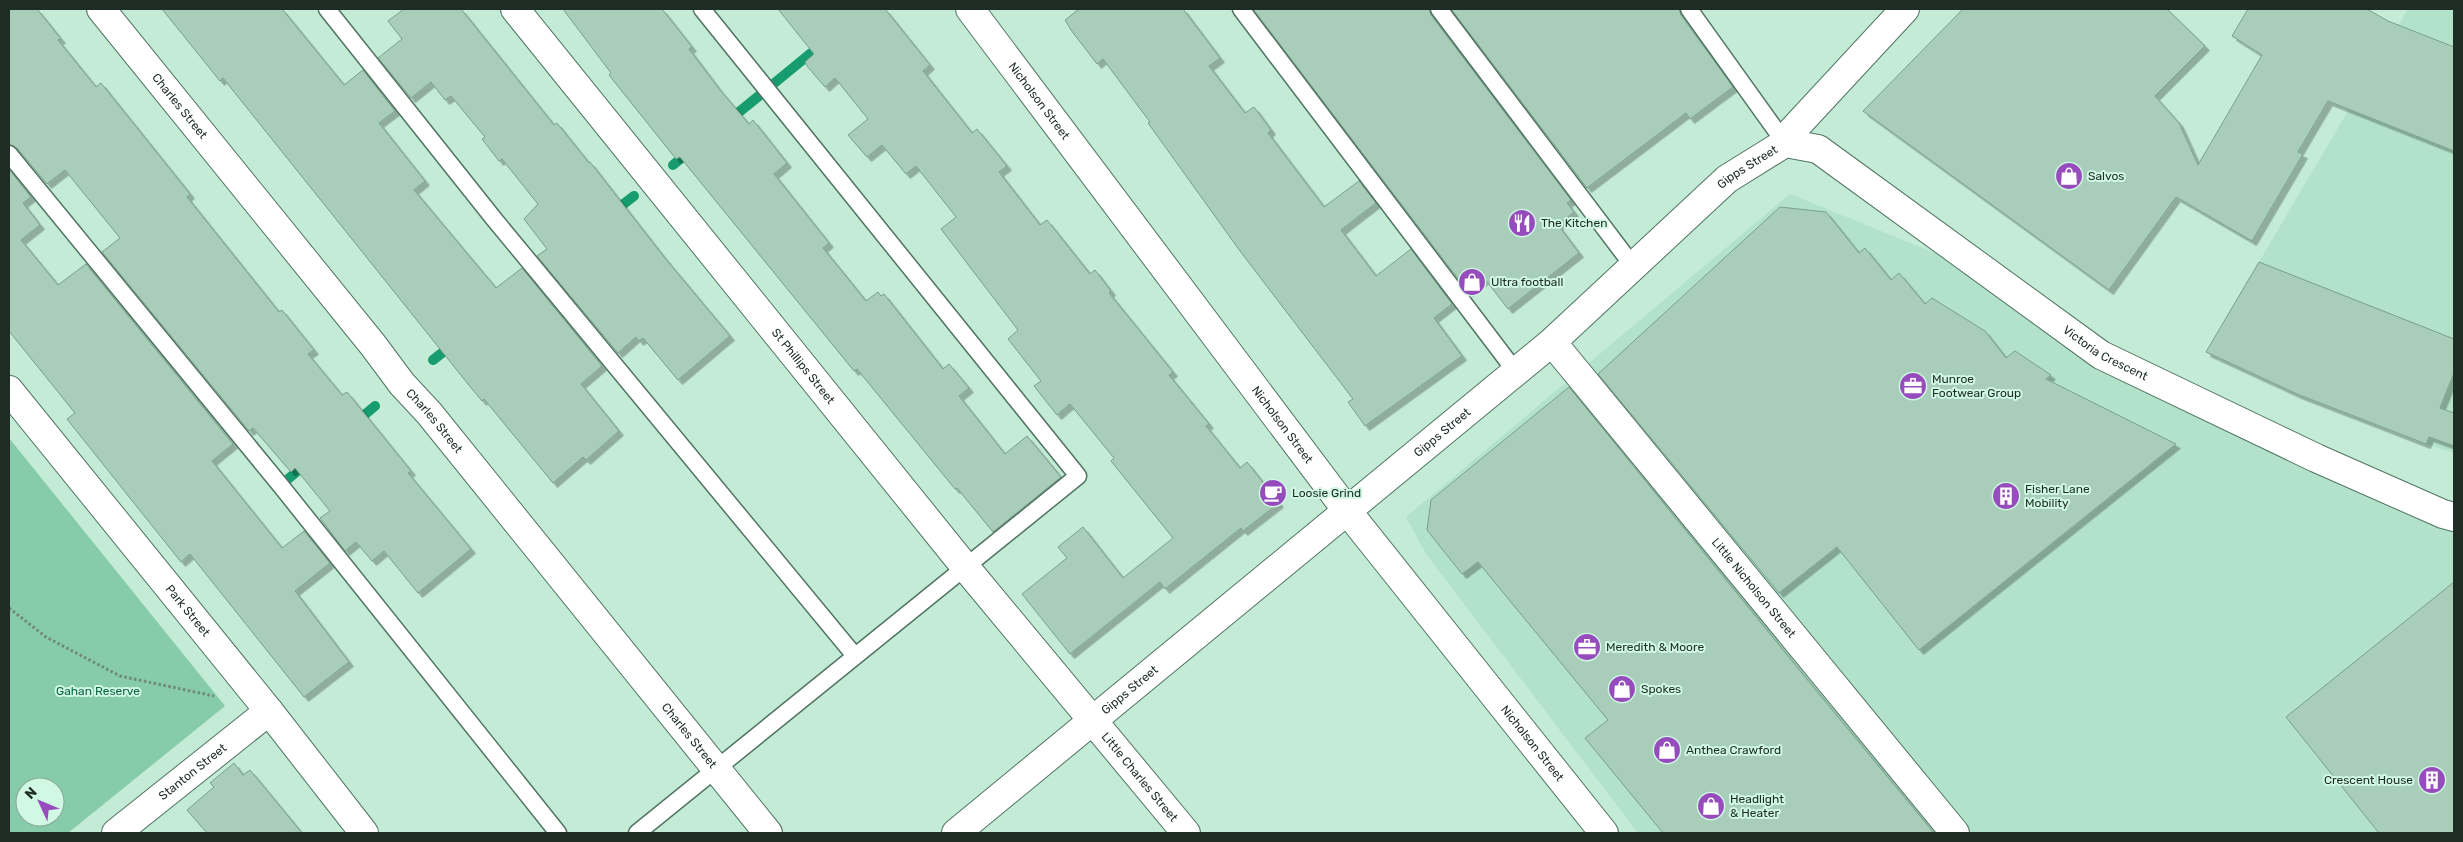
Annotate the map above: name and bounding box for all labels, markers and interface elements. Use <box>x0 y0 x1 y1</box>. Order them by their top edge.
street label: Nicholson Street <box>1006 60 1073 143</box>
street label: Charles Street <box>149 71 210 142</box>
street label: Gipps Street <box>1714 142 1780 192</box>
shop icon: Salvos <box>2054 161 2084 191</box>
place label: Salvos <box>2088 169 2124 183</box>
restaurant icon: The Kitchen <box>1507 208 1537 238</box>
place label: The Kitchen <box>1541 216 1607 230</box>
shop icon: Ultra football <box>1457 267 1487 297</box>
place label: Ultra football <box>1491 275 1563 289</box>
street label: Victoria Crescent <box>2060 323 2150 384</box>
street label: St Phillips Street <box>769 326 838 407</box>
office icon: Munroe Footwear Group <box>1898 371 1928 401</box>
place label: Munroe Footwear Group <box>1932 372 2021 400</box>
street label: Nicholson Street <box>1249 383 1316 466</box>
street label: Charles Street <box>403 386 466 456</box>
street label: Gipps Street <box>1411 405 1474 460</box>
cafe icon: Loosie Grind <box>1258 478 1288 508</box>
building icon: Fisher Lane Mobility <box>1991 481 2021 511</box>
place label: Fisher Lane Mobility <box>2025 482 2090 510</box>
place label: Loosie Grind <box>1292 486 1361 500</box>
street label: Little Nicholson Street <box>1709 535 1799 641</box>
street label: Park Street <box>163 582 213 640</box>
office icon: Meredith & Moore <box>1572 632 1602 662</box>
place label: Meredith & Moore <box>1606 640 1704 654</box>
street label: Gipps Street <box>1098 662 1161 717</box>
shop icon: Spokes <box>1607 674 1637 704</box>
place label: Spokes <box>1641 682 1681 696</box>
park label: Gahan Reserve <box>56 684 140 698</box>
street label: Charles Street <box>659 700 720 771</box>
street label: Nicholson Street <box>1498 703 1567 784</box>
street label: Little Charles Street <box>1099 730 1181 825</box>
shop icon: Anthea Crawford <box>1652 735 1682 765</box>
street label: Stanton Street <box>156 741 229 803</box>
place label: Anthea Crawford <box>1686 743 1781 757</box>
building icon: Crescent House <box>2417 765 2447 795</box>
place label: Crescent House <box>2324 773 2413 787</box>
north arrow <box>15 777 65 827</box>
text: N <box>21 784 41 803</box>
shop icon: Headlight & Heater <box>1696 791 1726 821</box>
place label: Headlight & Heater <box>1730 792 1784 820</box>

